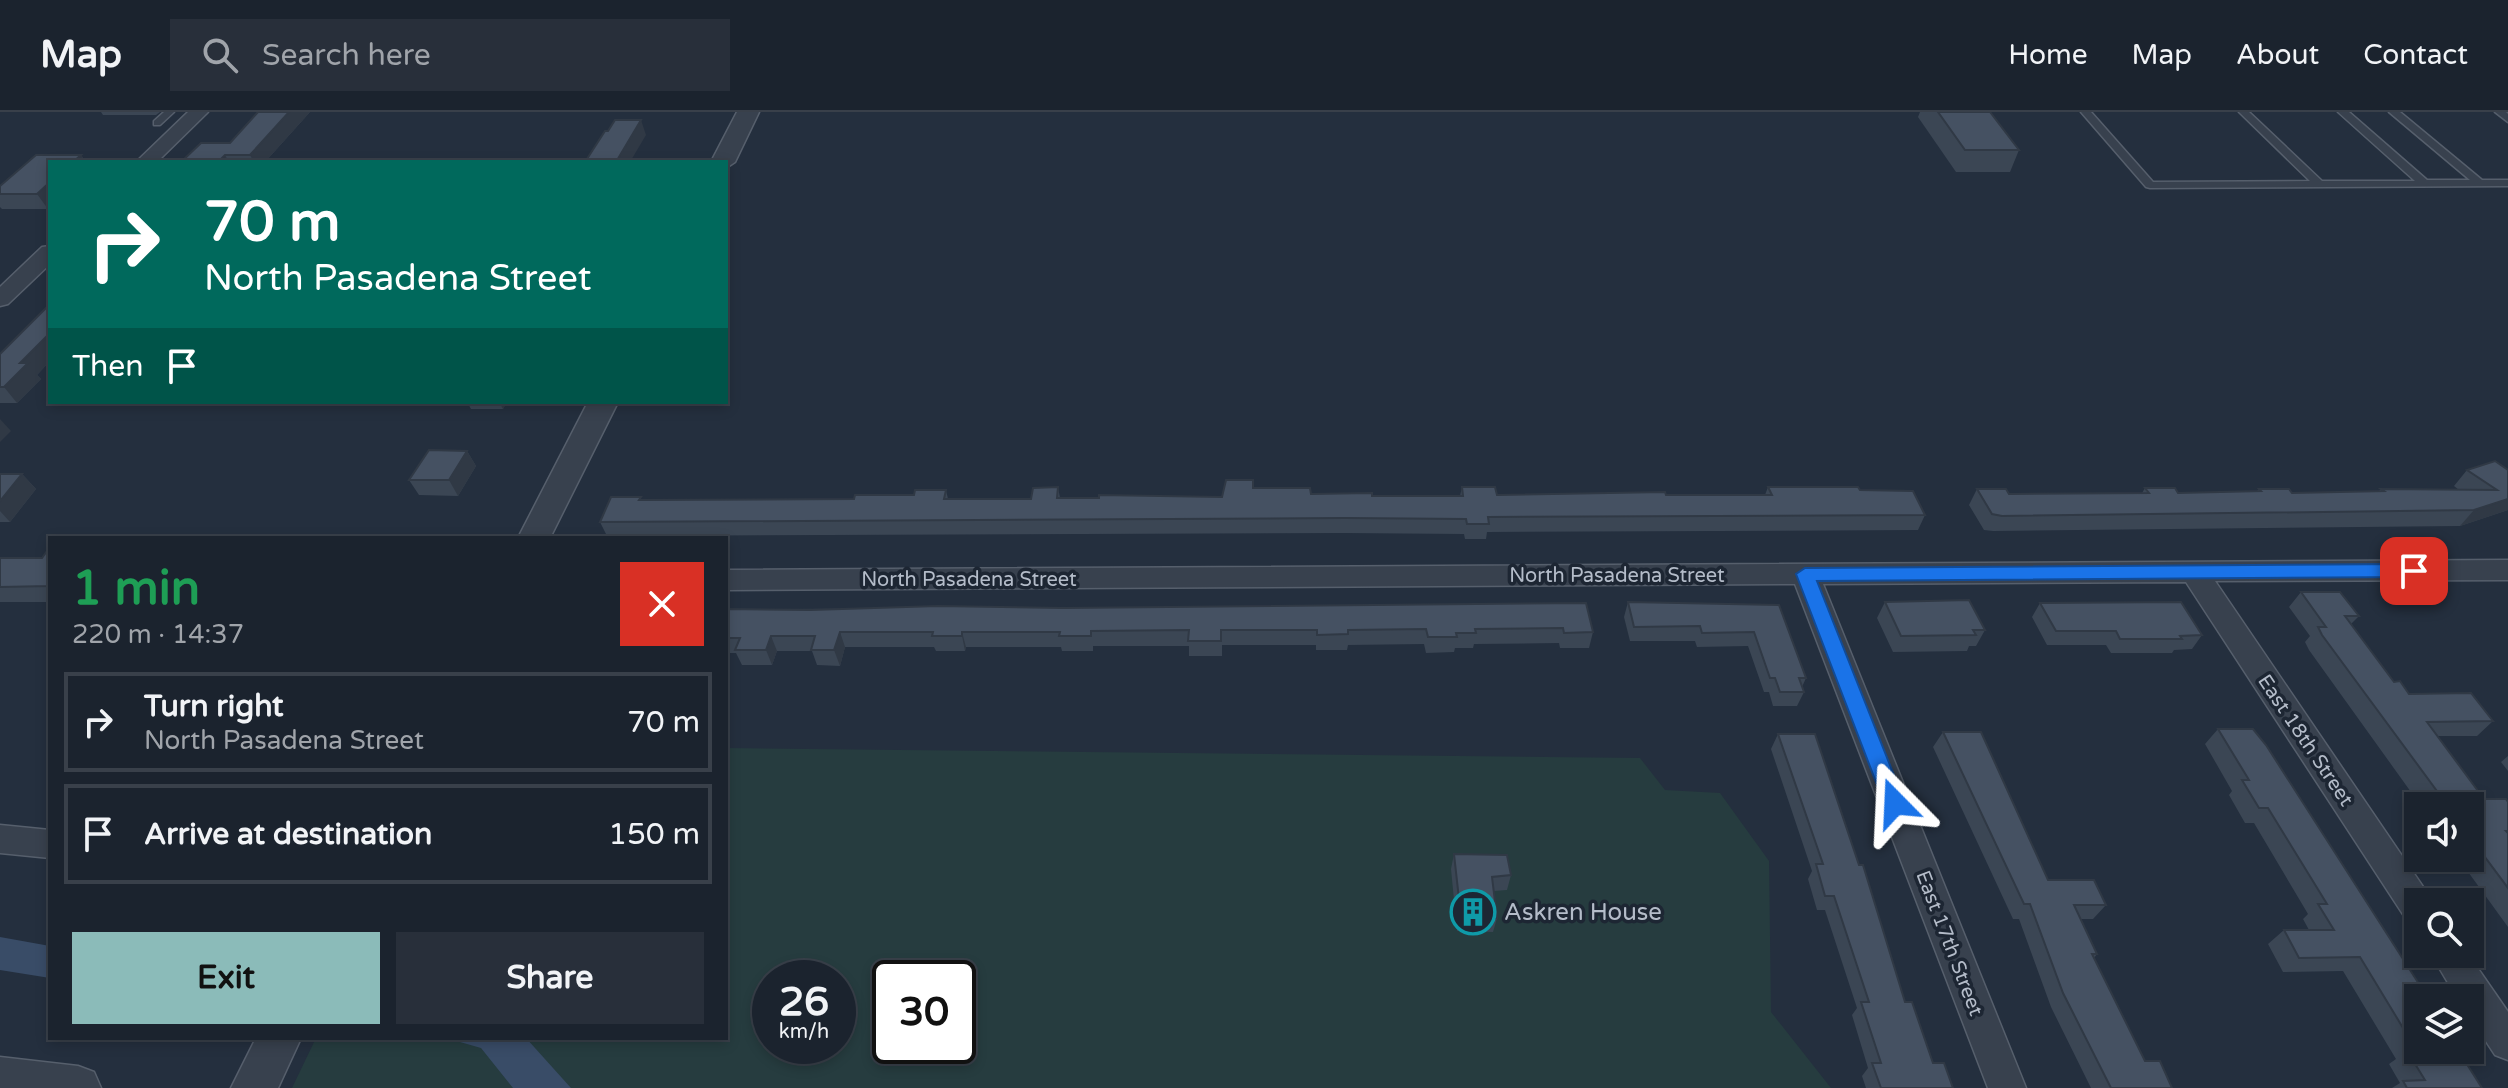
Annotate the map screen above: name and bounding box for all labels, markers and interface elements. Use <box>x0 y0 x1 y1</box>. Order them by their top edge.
search box <box>170 19 730 91</box>
text: Map <box>40 32 122 78</box>
icon: search <box>198 33 242 77</box>
text: Search here <box>262 37 431 74</box>
text: Home <box>2008 38 2088 72</box>
text: Map <box>2132 38 2192 72</box>
text: About <box>2236 38 2319 72</box>
text: Contact <box>2363 38 2468 72</box>
text: 70 m <box>204 189 340 256</box>
icon: right <box>72 192 176 296</box>
text: North Pasadena Street <box>204 257 592 300</box>
icon: arrive <box>160 344 204 388</box>
text: Then <box>72 348 144 385</box>
pin <box>2380 537 2448 605</box>
icon: arrive <box>2392 549 2436 593</box>
text: 1 min <box>72 560 200 618</box>
button: close <box>620 562 704 646</box>
street label: North Pasadena Street <box>1509 564 1725 588</box>
street label: North Pasadena Street <box>861 568 1077 592</box>
text: 220 m · 14:37 <box>72 619 244 650</box>
street label: East 18th Street <box>2252 670 2358 811</box>
text: Turn right <box>144 688 284 725</box>
icon: right <box>76 700 120 744</box>
text: 70 m <box>627 704 700 741</box>
text: North Pasadena Street <box>144 725 424 756</box>
position arrow <box>1853 761 1937 845</box>
map controls <box>2404 792 2484 1064</box>
button: sound <box>2404 792 2484 872</box>
icon: arrive <box>76 812 120 856</box>
text: Arrive at destination <box>144 816 432 853</box>
text: 150 m <box>608 816 700 853</box>
street label: East 17th Street <box>1910 867 1988 1020</box>
building icon: Askren House <box>1449 888 1497 936</box>
button: search <box>2404 888 2484 968</box>
place label: Askren House <box>1504 898 1662 927</box>
button: Exit <box>72 932 380 1024</box>
button: Share <box>396 932 704 1024</box>
speed limit sign: 30 <box>872 960 976 1064</box>
text: 26 <box>779 978 829 1026</box>
button: layers <box>2404 984 2484 1064</box>
text: km/h <box>779 1020 829 1044</box>

